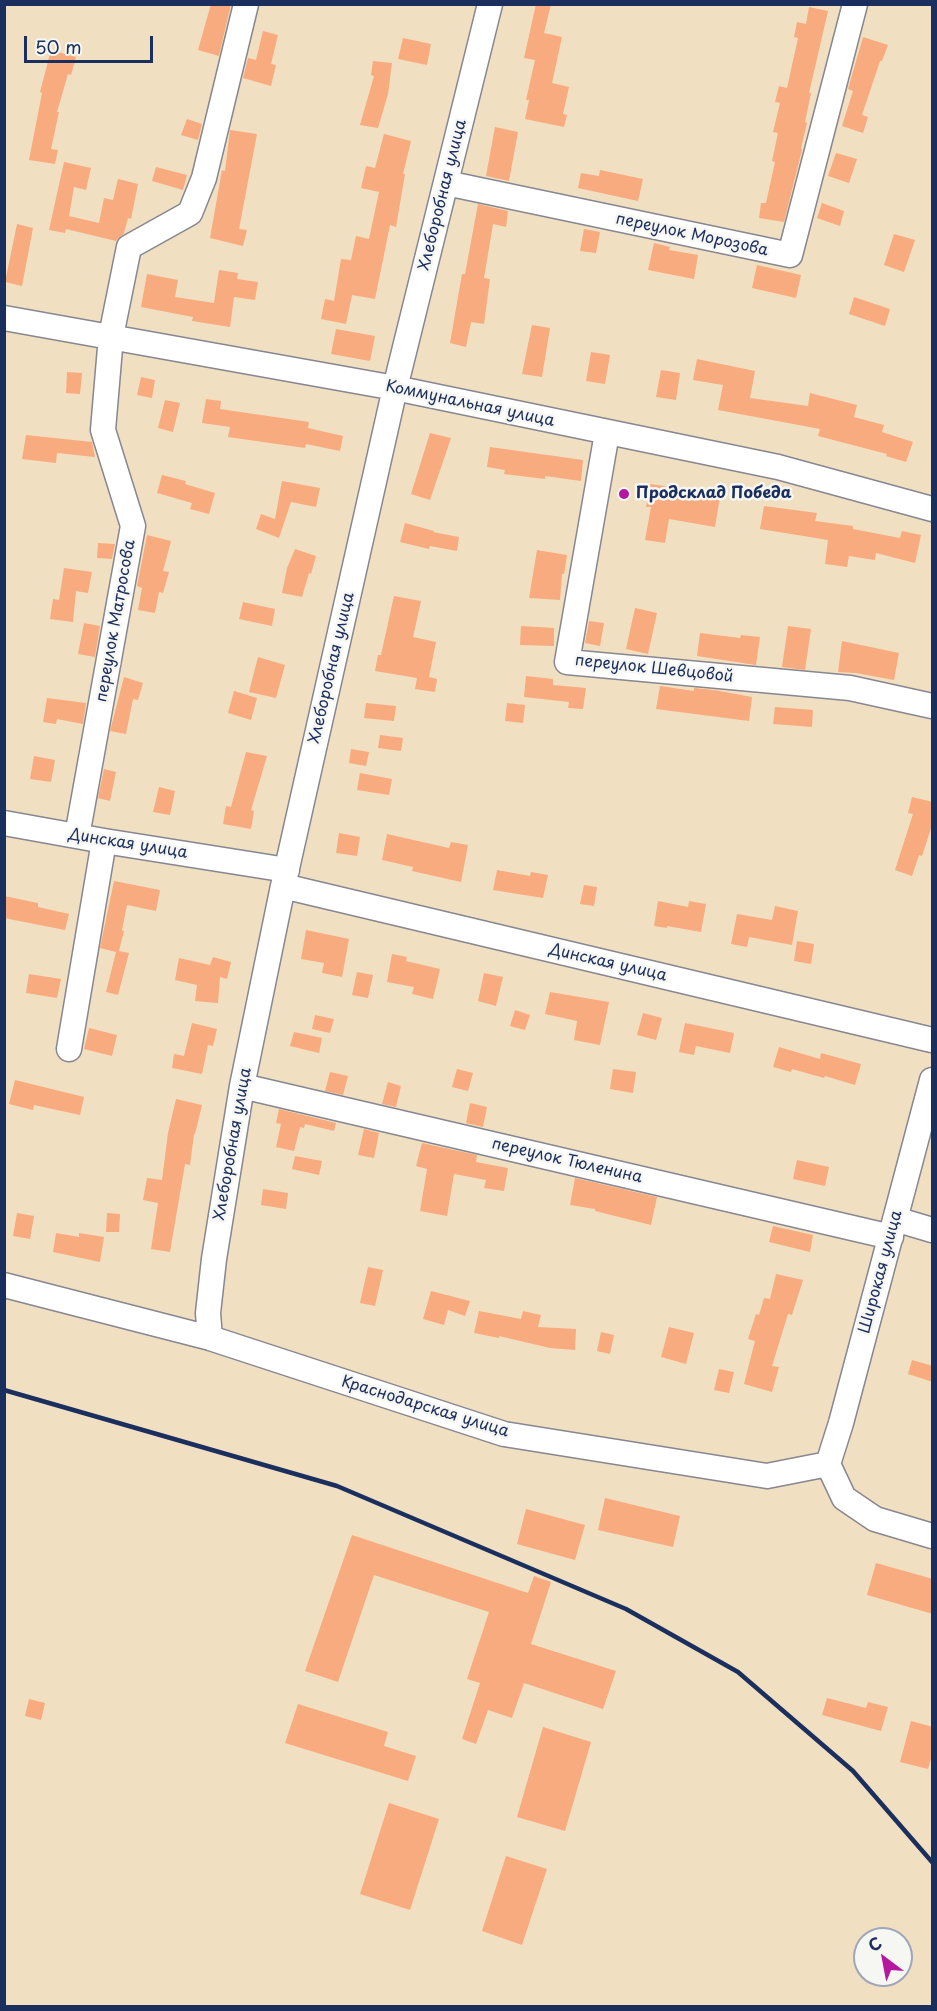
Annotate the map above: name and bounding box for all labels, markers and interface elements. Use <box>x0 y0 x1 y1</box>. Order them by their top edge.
scale bar <box>27 24 156 62</box>
text: 50 m <box>35 33 82 60</box>
street label: Хлеборобная улица <box>415 118 471 272</box>
street label: переулок Морозова <box>614 209 770 261</box>
street label: Коммунальная улица <box>384 377 556 431</box>
place label: Продсклад Победа <box>636 484 792 504</box>
marker: Продсклад Победа <box>617 487 631 501</box>
street label: переулок Матросова <box>92 538 140 704</box>
street label: Хлеборобная улица <box>305 590 359 746</box>
street label: переулок Шевцовой <box>574 651 734 687</box>
street label: Динская улица <box>67 825 189 863</box>
street label: Динская улица <box>547 940 669 986</box>
street label: Хлеборобная улица <box>210 1066 256 1222</box>
street label: переулок Тюленина <box>490 1134 644 1188</box>
street label: Широкая улица <box>855 1208 907 1336</box>
street label: Краснодарская улица <box>339 1372 511 1442</box>
north arrow <box>853 1927 913 1987</box>
text: С <box>863 1930 886 1957</box>

